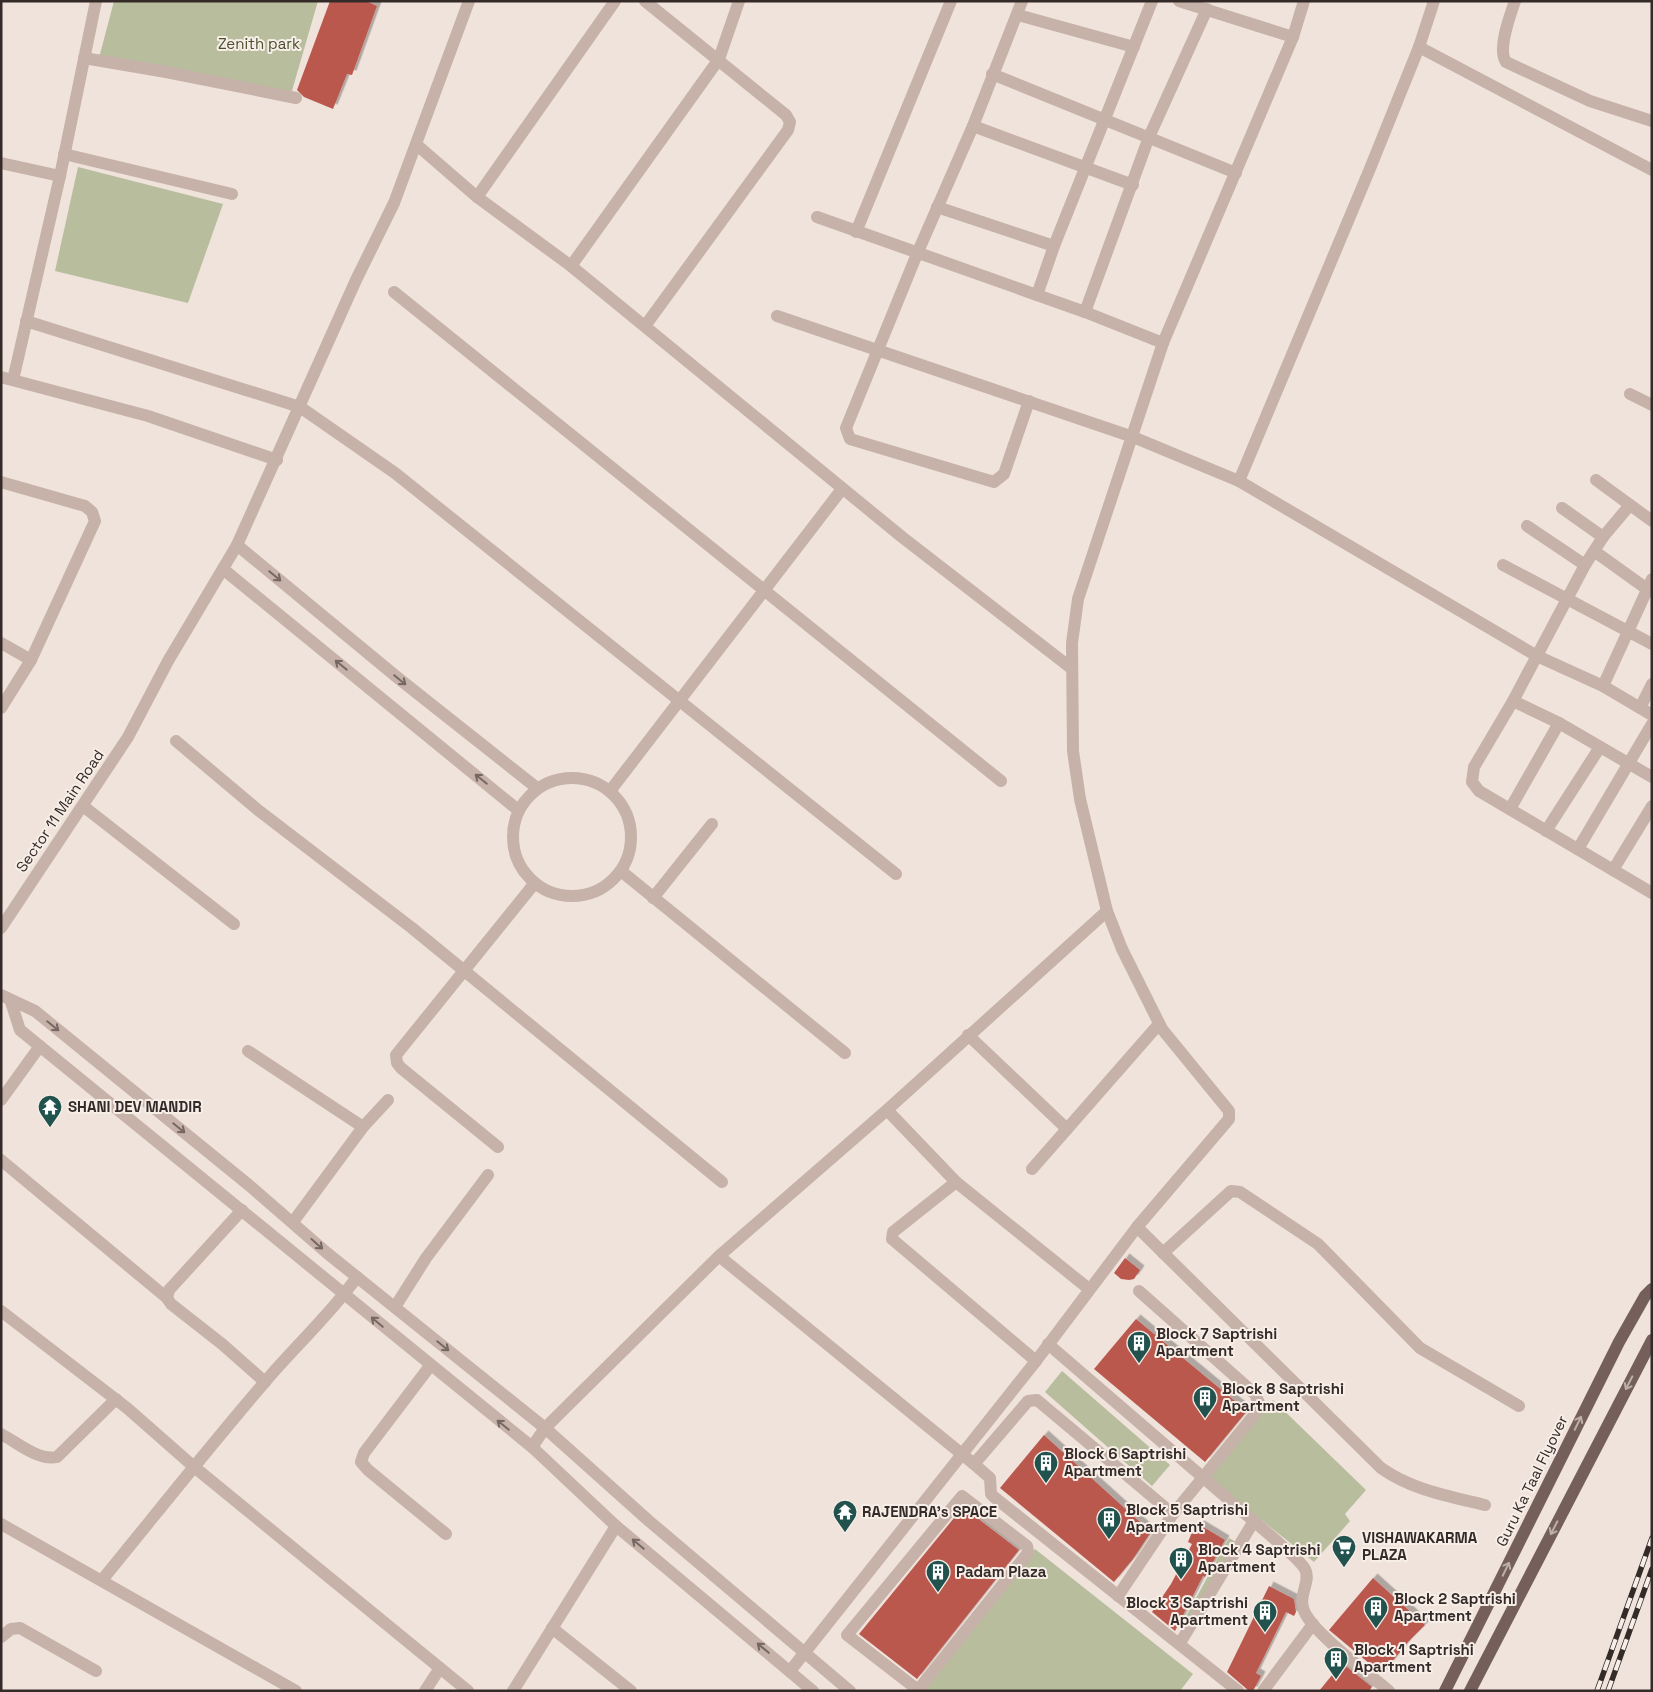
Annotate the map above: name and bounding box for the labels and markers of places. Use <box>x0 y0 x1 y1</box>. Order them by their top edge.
temple icon: SHANI DEV MANDIR <box>37 1094 63 1128</box>
place label: SHANI DEV MANDIR <box>68 1097 202 1116</box>
place label: Block 7 Saptrishi Apartment <box>1156 1324 1277 1360</box>
building icon: Block 7 Saptrishi Apartment <box>1126 1330 1152 1364</box>
place label: Block 8 Saptrishi Apartment <box>1222 1379 1344 1415</box>
building icon: Block 8 Saptrishi Apartment <box>1192 1385 1218 1419</box>
place label: Block 6 Saptrishi Apartment <box>1064 1444 1186 1480</box>
building icon: Block 6 Saptrishi Apartment <box>1033 1450 1059 1484</box>
temple icon: RAJENDRA's SPACE <box>832 1499 858 1533</box>
place label: Block 5 Saptrishi Apartment <box>1126 1500 1248 1536</box>
place label: RAJENDRA's SPACE <box>862 1502 997 1521</box>
building icon: Block 5 Saptrishi Apartment <box>1096 1506 1122 1540</box>
place label: VISHAWAKARMA PLAZA <box>1362 1528 1478 1564</box>
supermarket icon: VISHAWAKARMA PLAZA <box>1331 1534 1357 1568</box>
place label: Block 4 Saptrishi Apartment <box>1198 1540 1321 1576</box>
building icon: Block 4 Saptrishi Apartment <box>1168 1546 1194 1580</box>
building icon: Padam Plaza <box>925 1559 951 1593</box>
place label: Padam Plaza <box>956 1562 1047 1581</box>
place label: Block 2 Saptrishi Apartment <box>1394 1589 1516 1625</box>
place label: Block 3 Saptrishi Apartment <box>1126 1593 1248 1629</box>
building icon: Block 2 Saptrishi Apartment <box>1363 1595 1389 1629</box>
building icon: Block 3 Saptrishi Apartment <box>1252 1599 1278 1633</box>
place label: Block 1 Saptrishi Apartment <box>1354 1640 1474 1676</box>
building icon: Block 1 Saptrishi Apartment <box>1323 1646 1349 1680</box>

